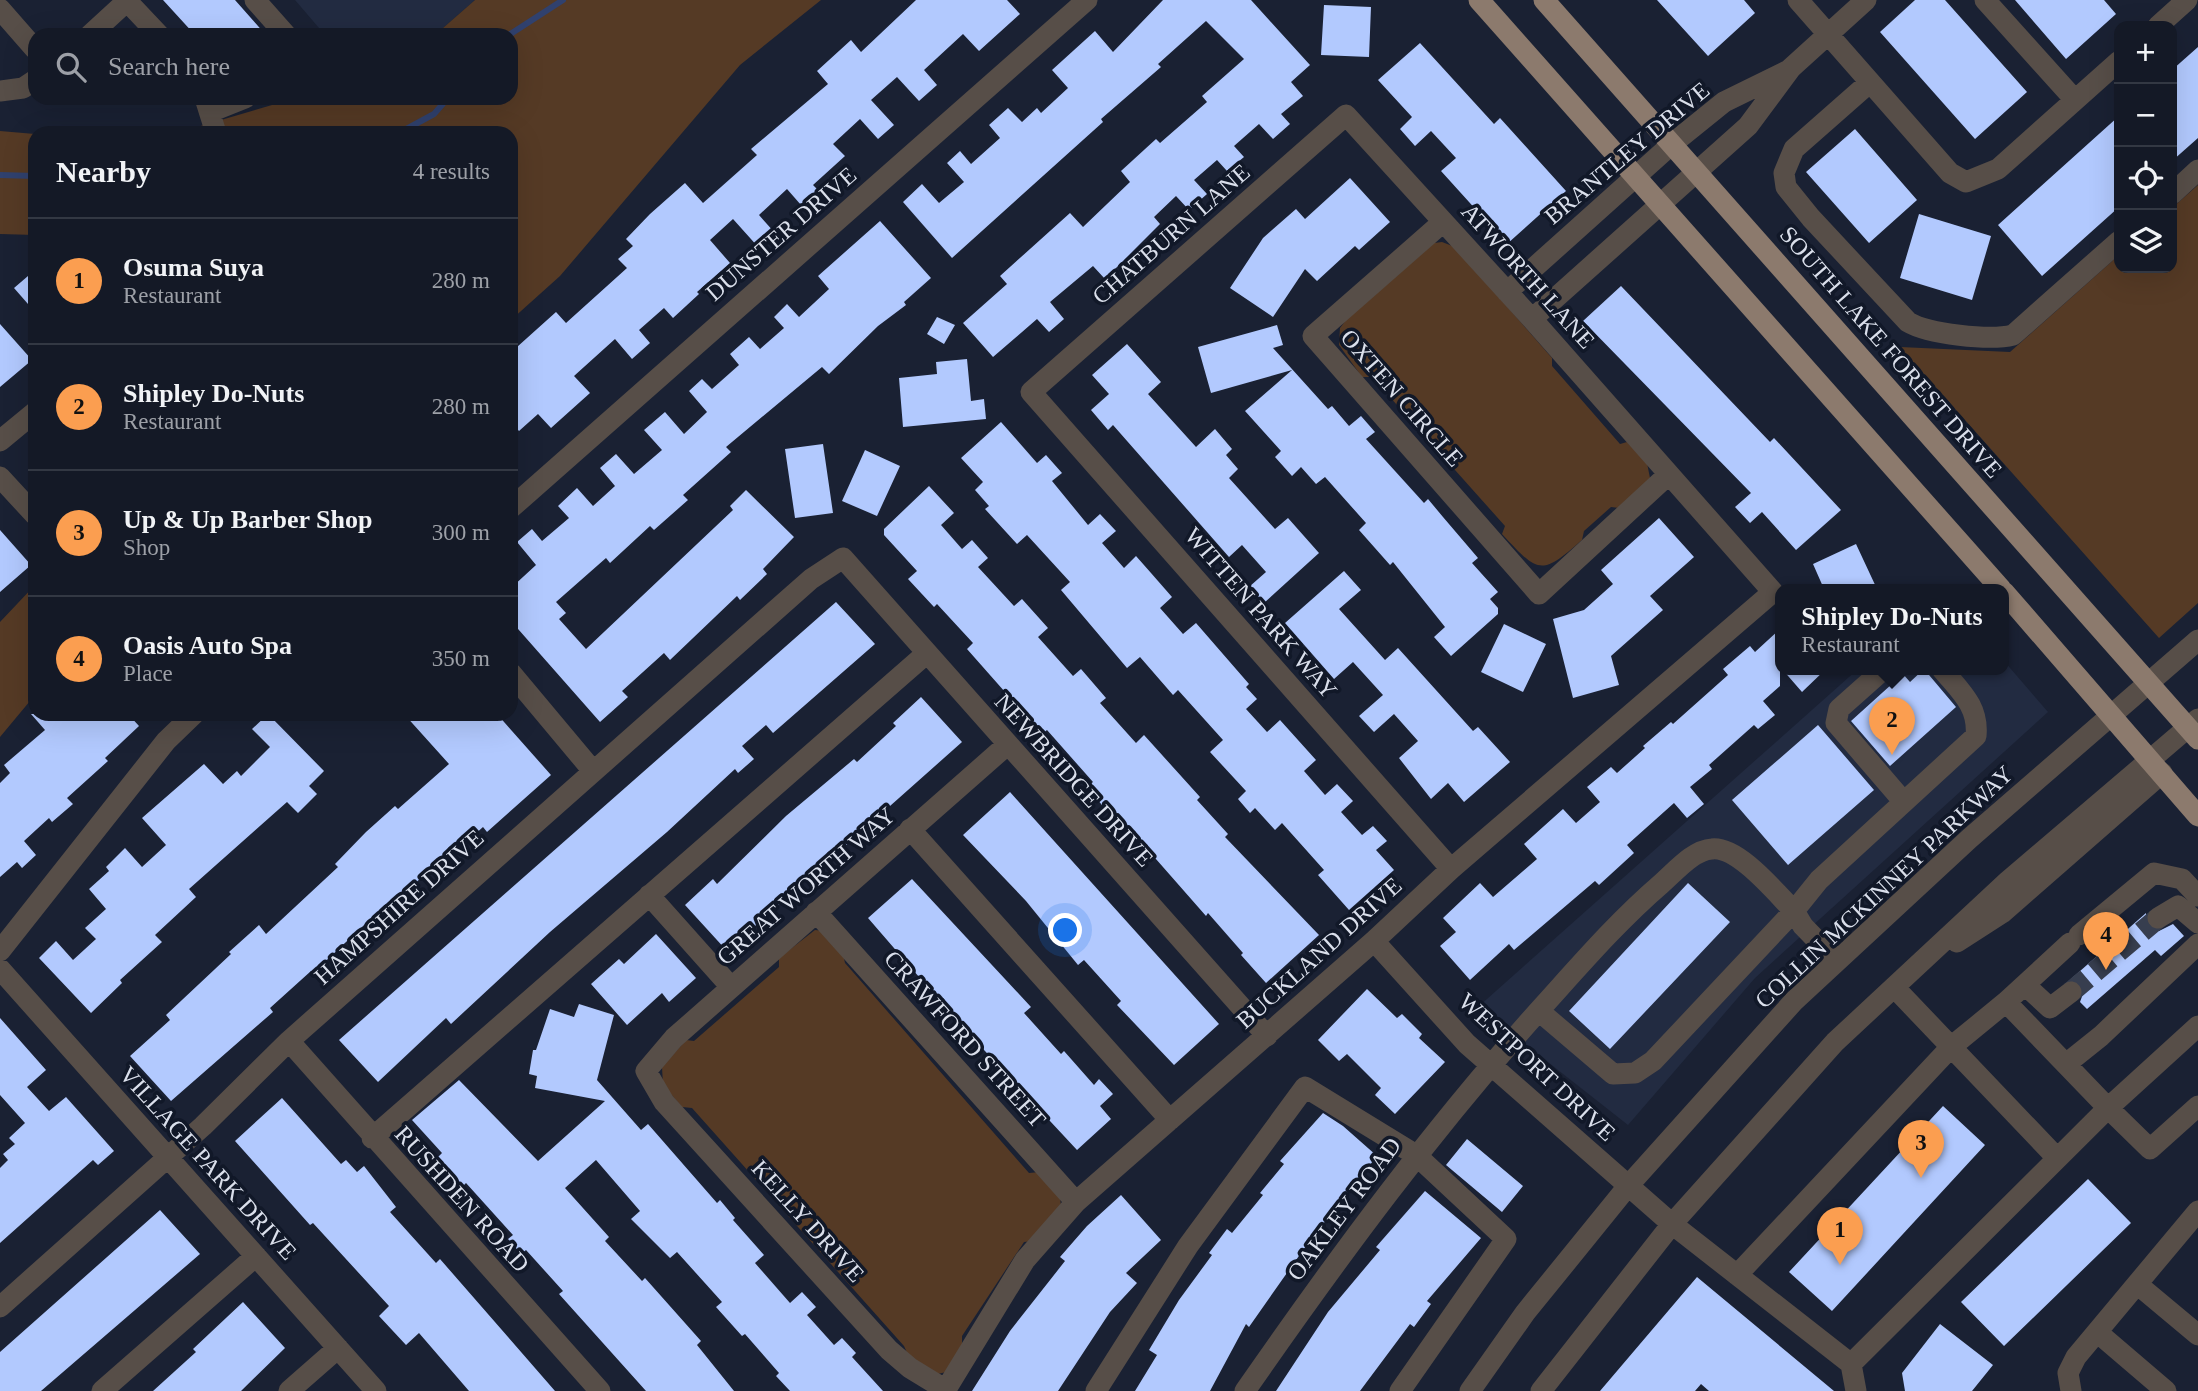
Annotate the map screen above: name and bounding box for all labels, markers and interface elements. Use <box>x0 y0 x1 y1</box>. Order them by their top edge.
map controls <box>2114 21 2177 273</box>
button: + <box>2114 21 2177 84</box>
search box <box>28 28 518 105</box>
icon: search <box>52 48 90 86</box>
text: Search here <box>108 52 230 81</box>
street label: BRANTLEY DRIVE <box>1540 77 1714 229</box>
button: − <box>2114 84 2177 147</box>
button: locate <box>2114 147 2177 210</box>
text: Nearby <box>56 155 151 188</box>
text: 4 results <box>413 159 490 184</box>
street label: CHATBURN LANE <box>1087 159 1255 309</box>
street label: DUNSTER DRIVE <box>701 162 861 306</box>
street label: ATWORTH LANE <box>1456 198 1600 354</box>
button: layers <box>2114 210 2177 273</box>
street label: SOUTH LAKE FOREST DRIVE <box>1775 221 2007 483</box>
text: Osuma Suya <box>123 253 264 282</box>
text: 1 <box>73 268 85 293</box>
text: 280 m <box>432 268 490 293</box>
text: Restaurant <box>123 283 221 308</box>
street label: OXTEN CIRCLE <box>1336 324 1468 472</box>
text: Shipley Do-Nuts <box>123 379 304 408</box>
text: 2 <box>73 394 85 419</box>
text: 280 m <box>432 394 490 419</box>
text: Restaurant <box>123 409 221 434</box>
text: Up & Up Barber Shop <box>123 505 372 534</box>
text: 3 <box>73 520 85 545</box>
text: 300 m <box>432 520 490 545</box>
street label: WITTEN PARK WAY <box>1180 522 1342 704</box>
text: Shop <box>123 535 170 560</box>
popup <box>1775 584 2009 675</box>
text: Shipley Do-Nuts <box>1801 602 1983 631</box>
text: Oasis Auto Spa <box>123 631 292 660</box>
text: Restaurant <box>1801 632 1900 657</box>
text: 4 <box>73 646 85 671</box>
text: 350 m <box>432 646 490 671</box>
text: Place <box>123 661 173 686</box>
street label: NEWBRIDGE DRIVE <box>990 688 1158 872</box>
pin: 2 <box>1869 697 1915 755</box>
street label: COLLIN MCKINNEY PARKWAY <box>1750 761 2018 1013</box>
street label: GREAT WORTH WAY <box>712 802 900 970</box>
street label: HAMPSHIRE DRIVE <box>309 824 489 990</box>
street label: BUCKLAND DRIVE <box>1231 872 1407 1034</box>
pin: 4 <box>2083 912 2129 970</box>
your location <box>1048 913 1082 947</box>
street label: CRAWFORD STREET <box>879 946 1051 1133</box>
street label: WESTPORT DRIVE <box>1453 988 1621 1146</box>
street label: VILLAGE PARK DRIVE <box>114 1061 302 1265</box>
pin: 3 <box>1898 1120 1944 1178</box>
street label: RUSHDEN ROAD <box>390 1121 534 1277</box>
street label: OAKLEY ROAD <box>1282 1133 1406 1285</box>
street label: KELLY DRIVE <box>747 1155 869 1287</box>
pin: 1 <box>1817 1207 1863 1265</box>

